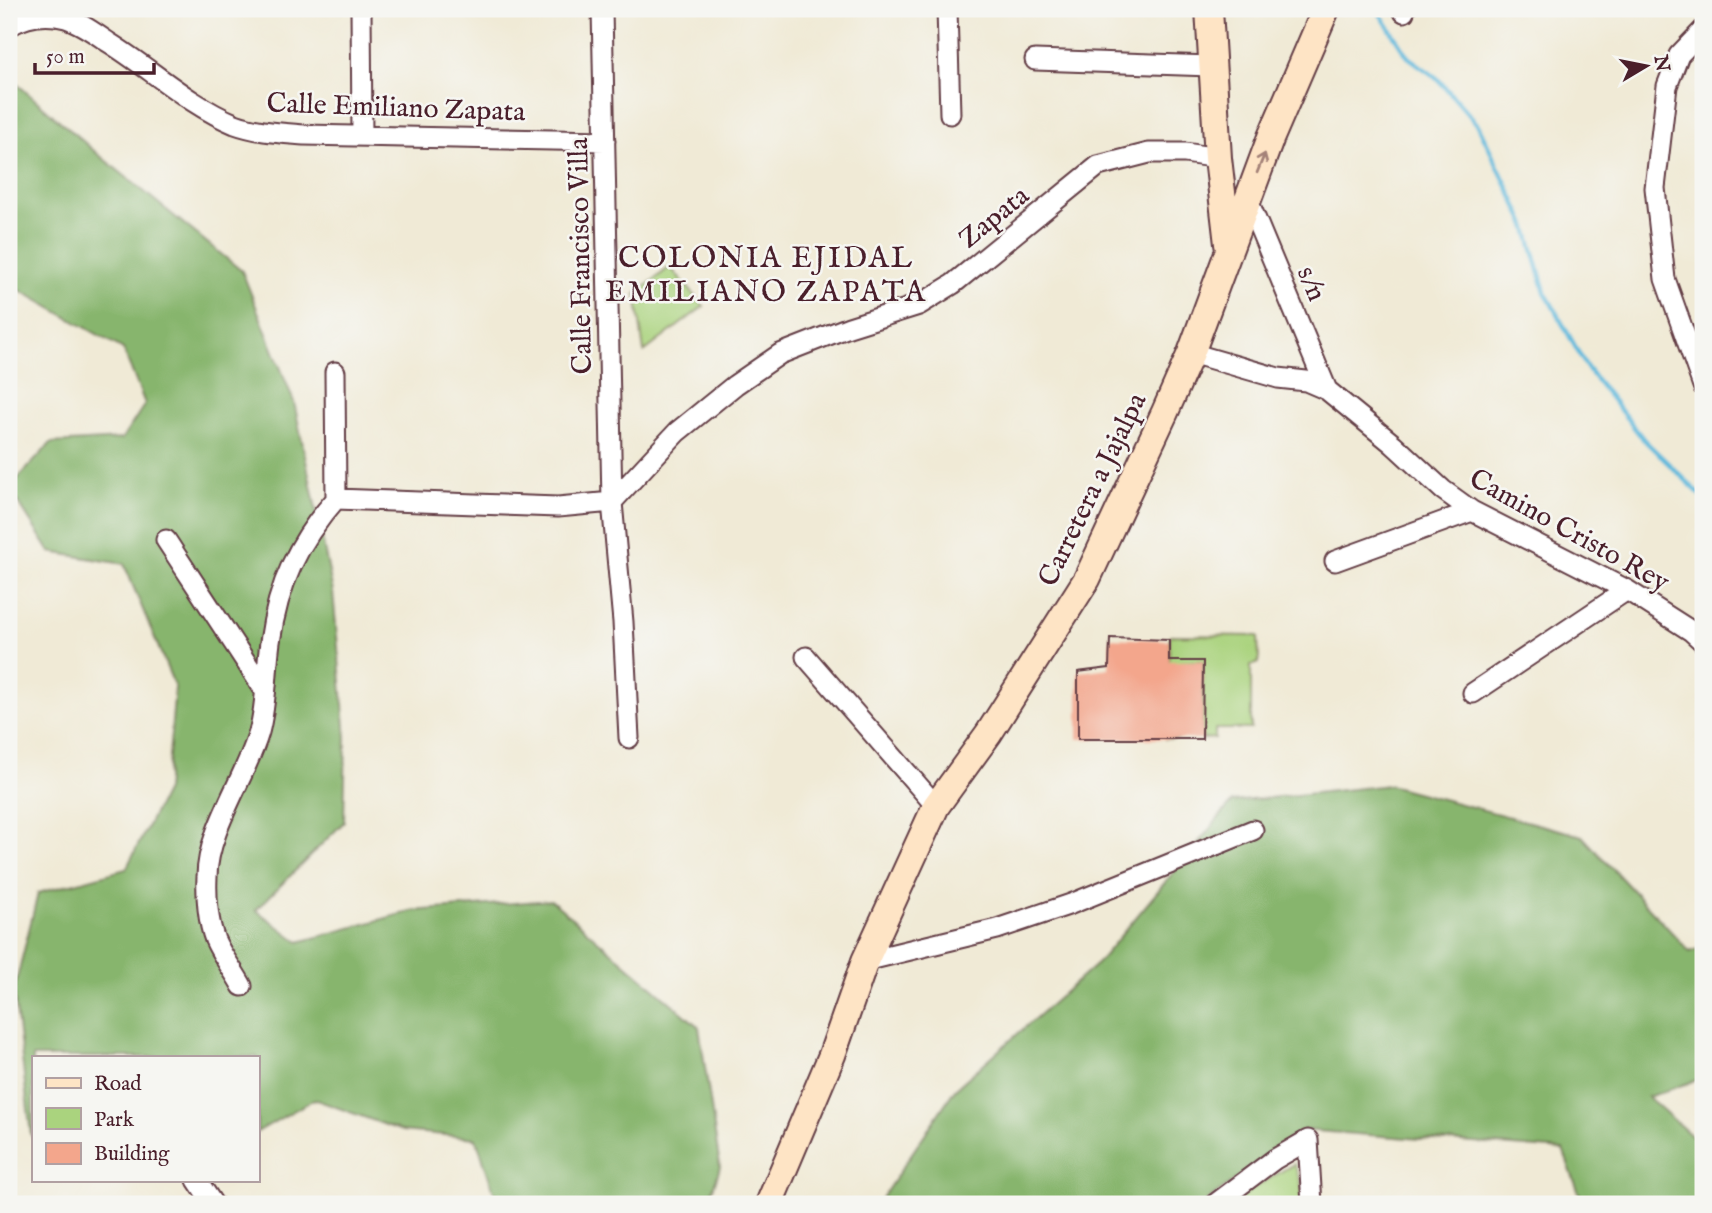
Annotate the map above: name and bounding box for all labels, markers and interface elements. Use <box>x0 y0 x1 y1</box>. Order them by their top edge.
scale bar <box>35 32 154 76</box>
north arrow <box>1610 32 1680 102</box>
text: 50 m <box>46 44 85 71</box>
text: N <box>1647 52 1674 74</box>
street label: Calle Emiliano Zapata <box>266 86 527 131</box>
street label: Calle Francisco Villa <box>562 136 601 375</box>
one-way arrow <box>1256 152 1269 174</box>
street label: Zapata <box>952 178 1038 257</box>
district label: COLONIA EJIDAL EMILIANO ZAPATA <box>605 240 927 312</box>
street label: s/n <box>1288 261 1334 307</box>
street label: Carretera a Jajalpa <box>1031 387 1156 593</box>
street label: Camino Cristo Rey <box>1463 462 1675 601</box>
legend <box>32 1056 259 1182</box>
text: Road <box>94 1071 142 1098</box>
text: Park <box>94 1107 135 1134</box>
text: Building <box>94 1141 170 1168</box>

